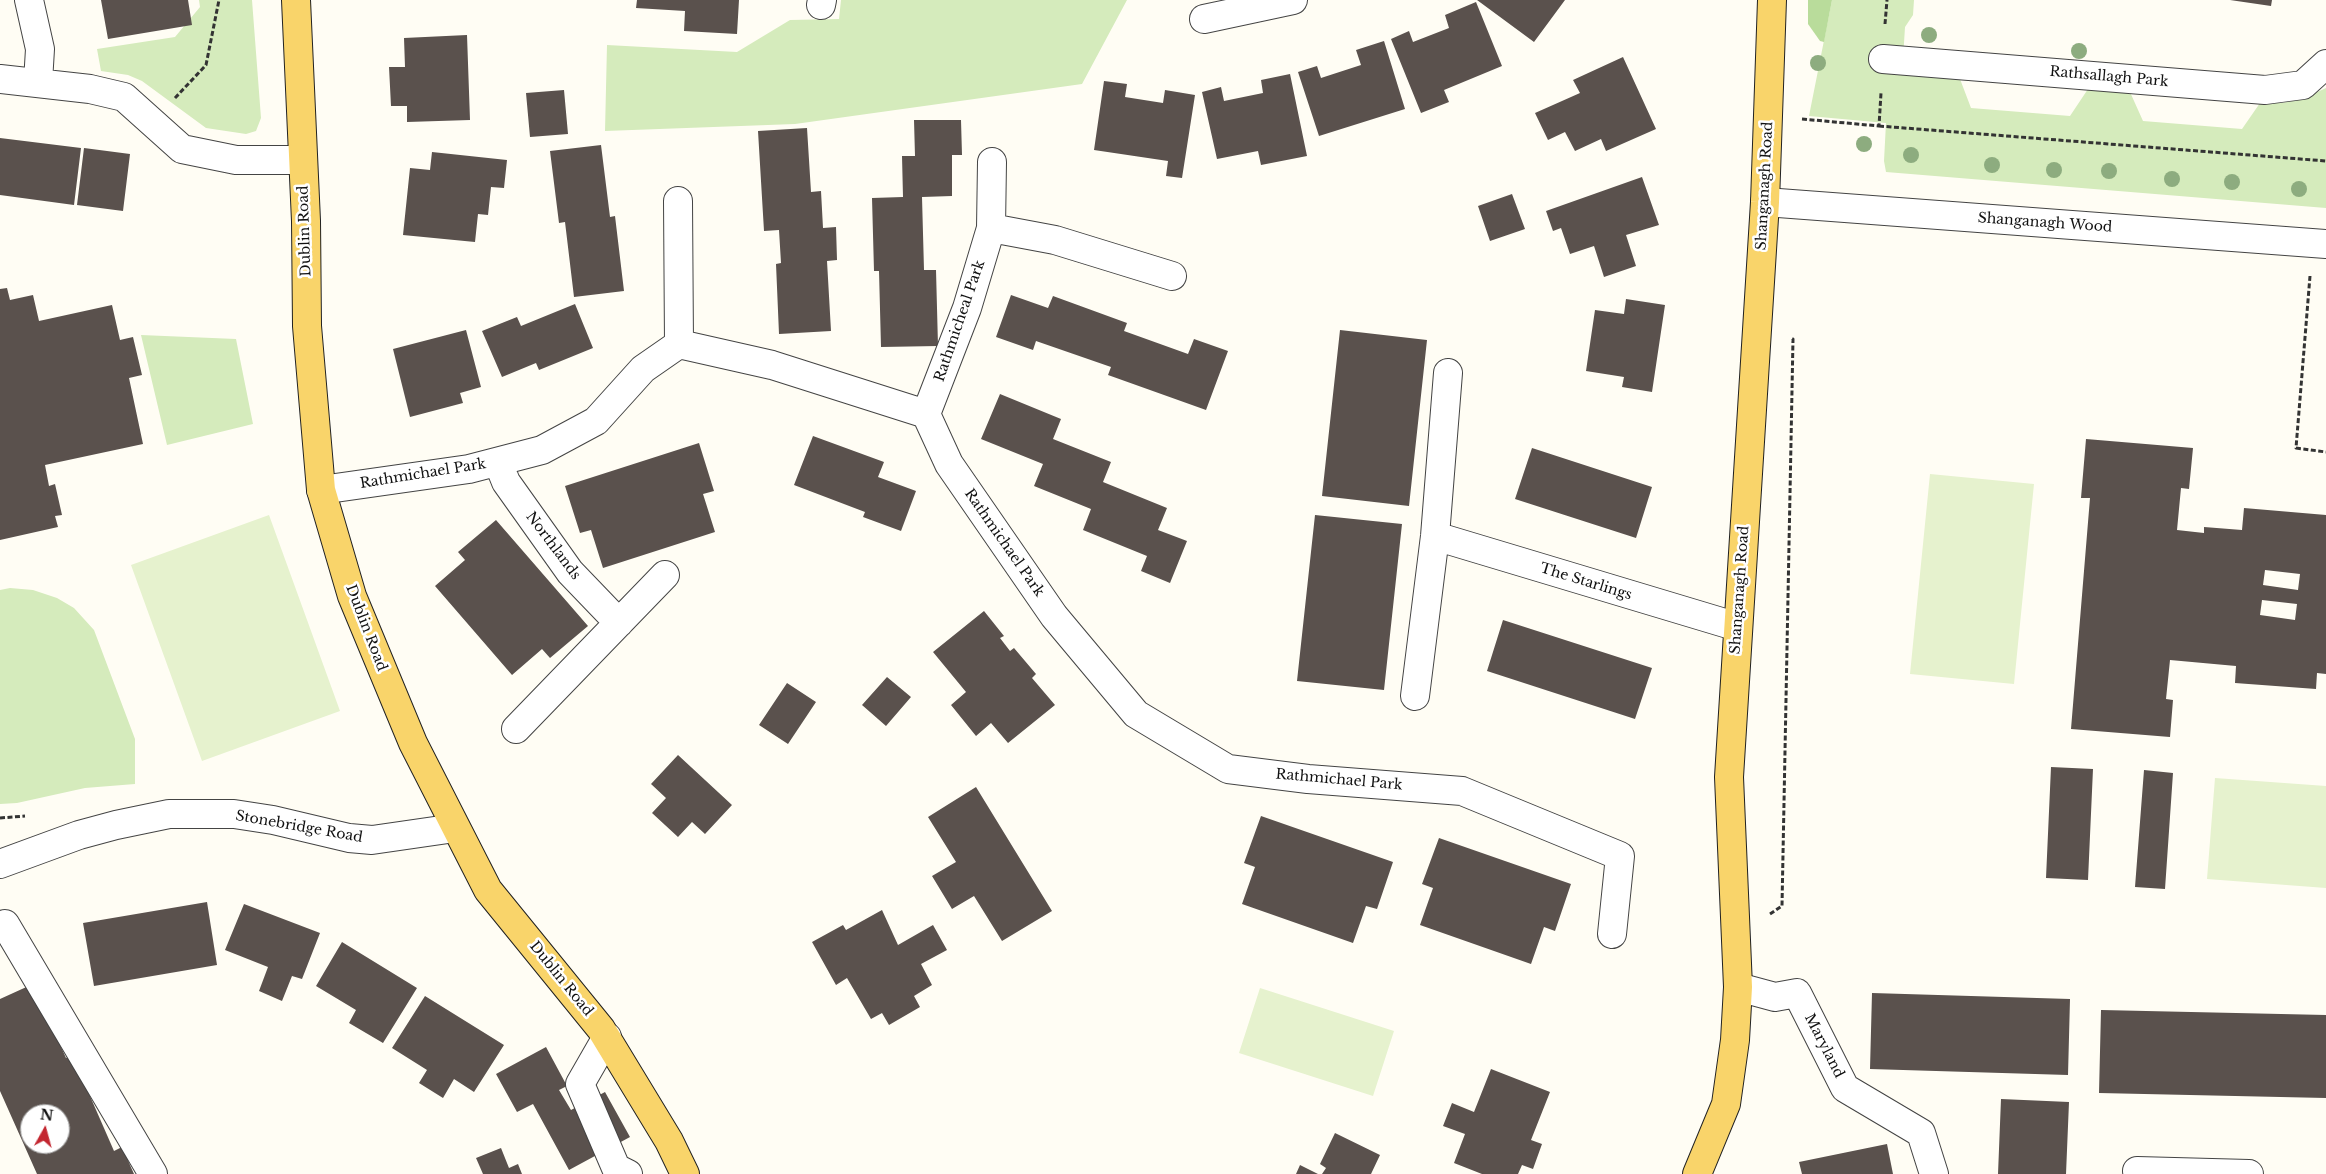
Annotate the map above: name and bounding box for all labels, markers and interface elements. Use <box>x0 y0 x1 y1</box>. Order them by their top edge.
street label: Rathsallagh Park <box>2049 63 2169 91</box>
street label: Shanganagh Road <box>1753 121 1777 251</box>
street label: Dublin Road <box>295 185 315 277</box>
street label: Shanganagh Wood <box>1977 210 2113 236</box>
street label: Rathmicheal Park <box>931 258 989 384</box>
street label: Rathmichael Park <box>359 456 487 492</box>
street label: Rathmichael Park <box>961 486 1047 600</box>
street label: Northlands <box>522 509 584 583</box>
street label: Shanganagh Road <box>1727 525 1753 655</box>
street label: The Starlings <box>1538 560 1634 604</box>
street label: Dublin Road <box>342 582 390 674</box>
street label: Rathmichael Park <box>1275 766 1403 794</box>
street label: Stonebridge Road <box>234 808 364 846</box>
street label: Dublin Road <box>526 938 596 1020</box>
street label: Maryland <box>1801 1011 1847 1081</box>
north arrow <box>20 1104 70 1154</box>
text: N <box>39 1105 54 1125</box>

